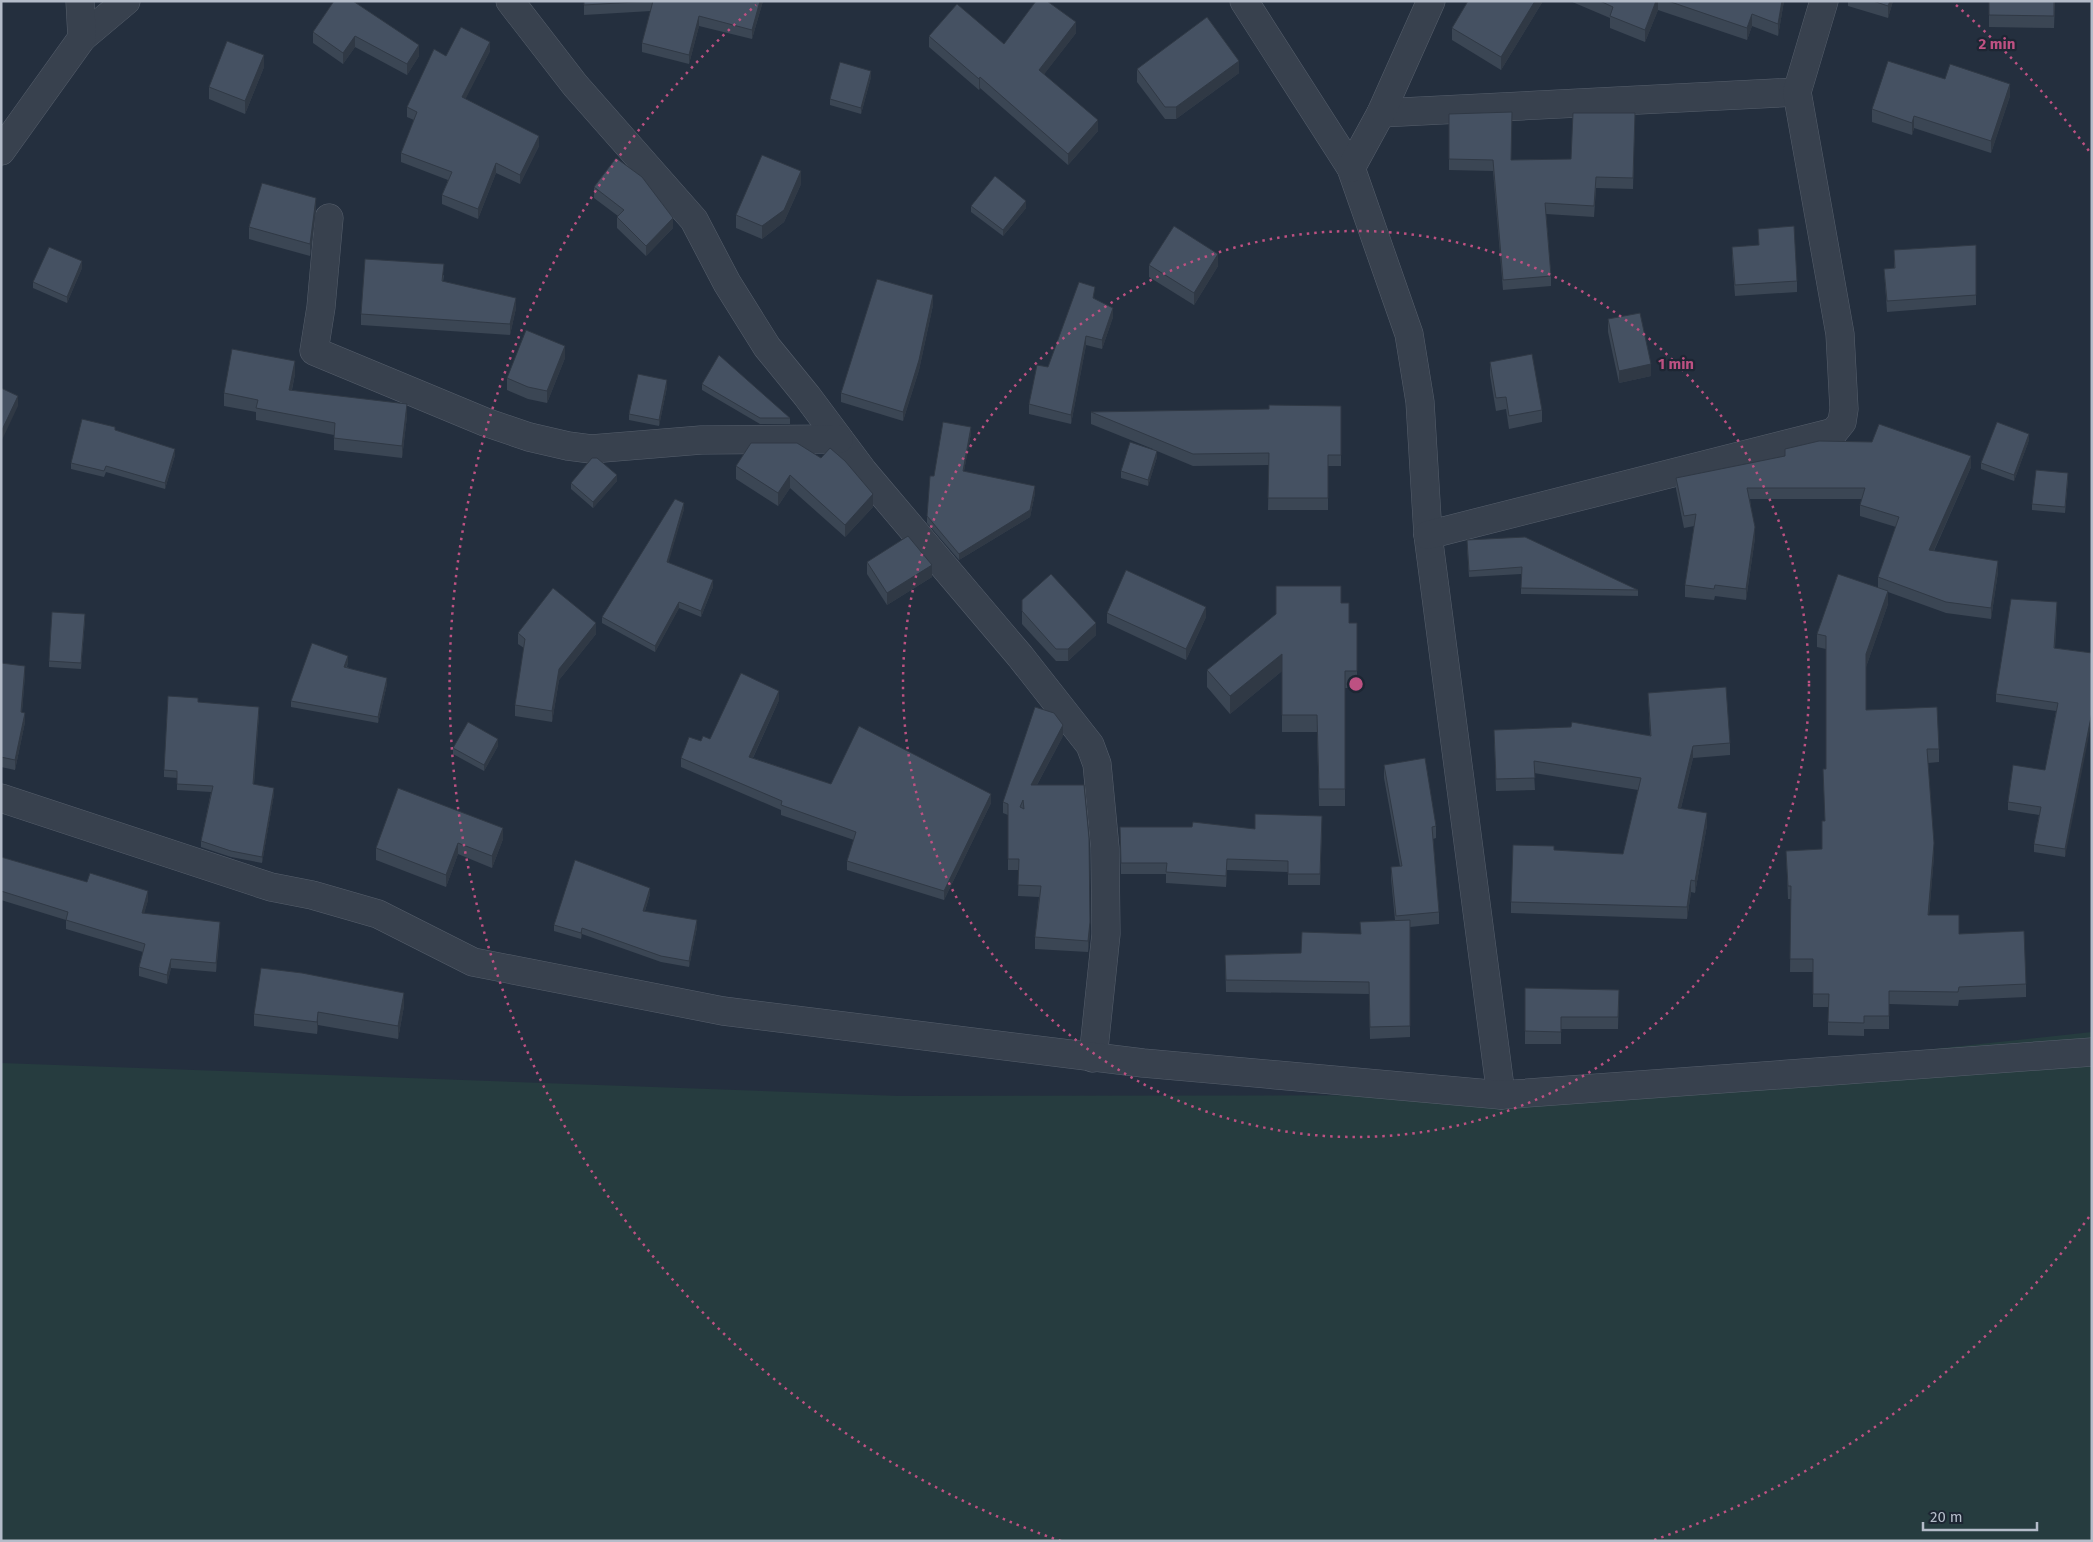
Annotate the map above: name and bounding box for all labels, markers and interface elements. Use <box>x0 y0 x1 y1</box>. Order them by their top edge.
text: 2 min <box>1979 35 2015 53</box>
text: 1 min <box>1658 355 1694 373</box>
centre of rings <box>1347 675 1365 693</box>
scale bar <box>1923 1500 2037 1532</box>
text: 20 m <box>1930 1508 1963 1526</box>

